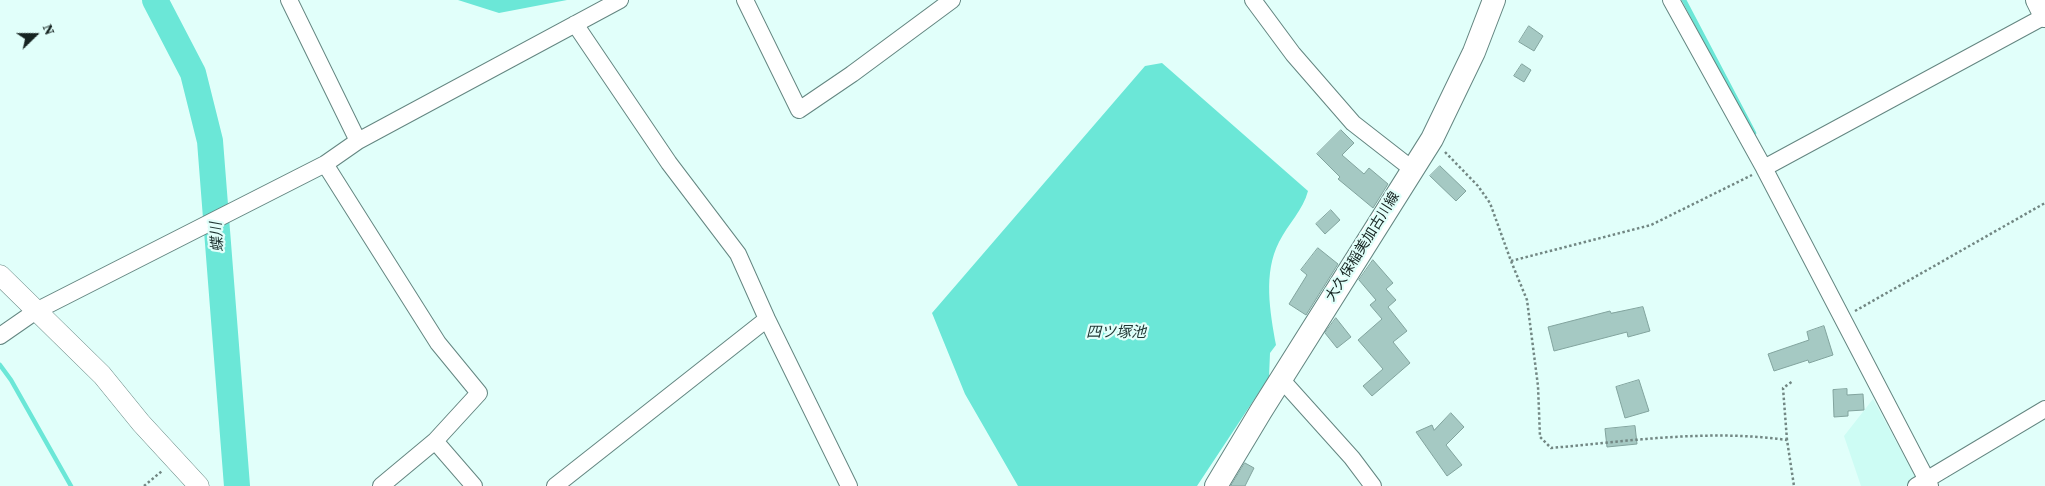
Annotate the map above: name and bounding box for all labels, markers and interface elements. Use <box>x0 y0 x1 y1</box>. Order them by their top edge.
north arrow <box>10 10 60 60</box>
text: N <box>38 21 60 38</box>
street label: 大久保稲美加古川線 <box>1322 189 1404 305</box>
water label: 蝶川 <box>208 221 228 253</box>
water label: 四ツ塚池 <box>1086 324 1146 342</box>

